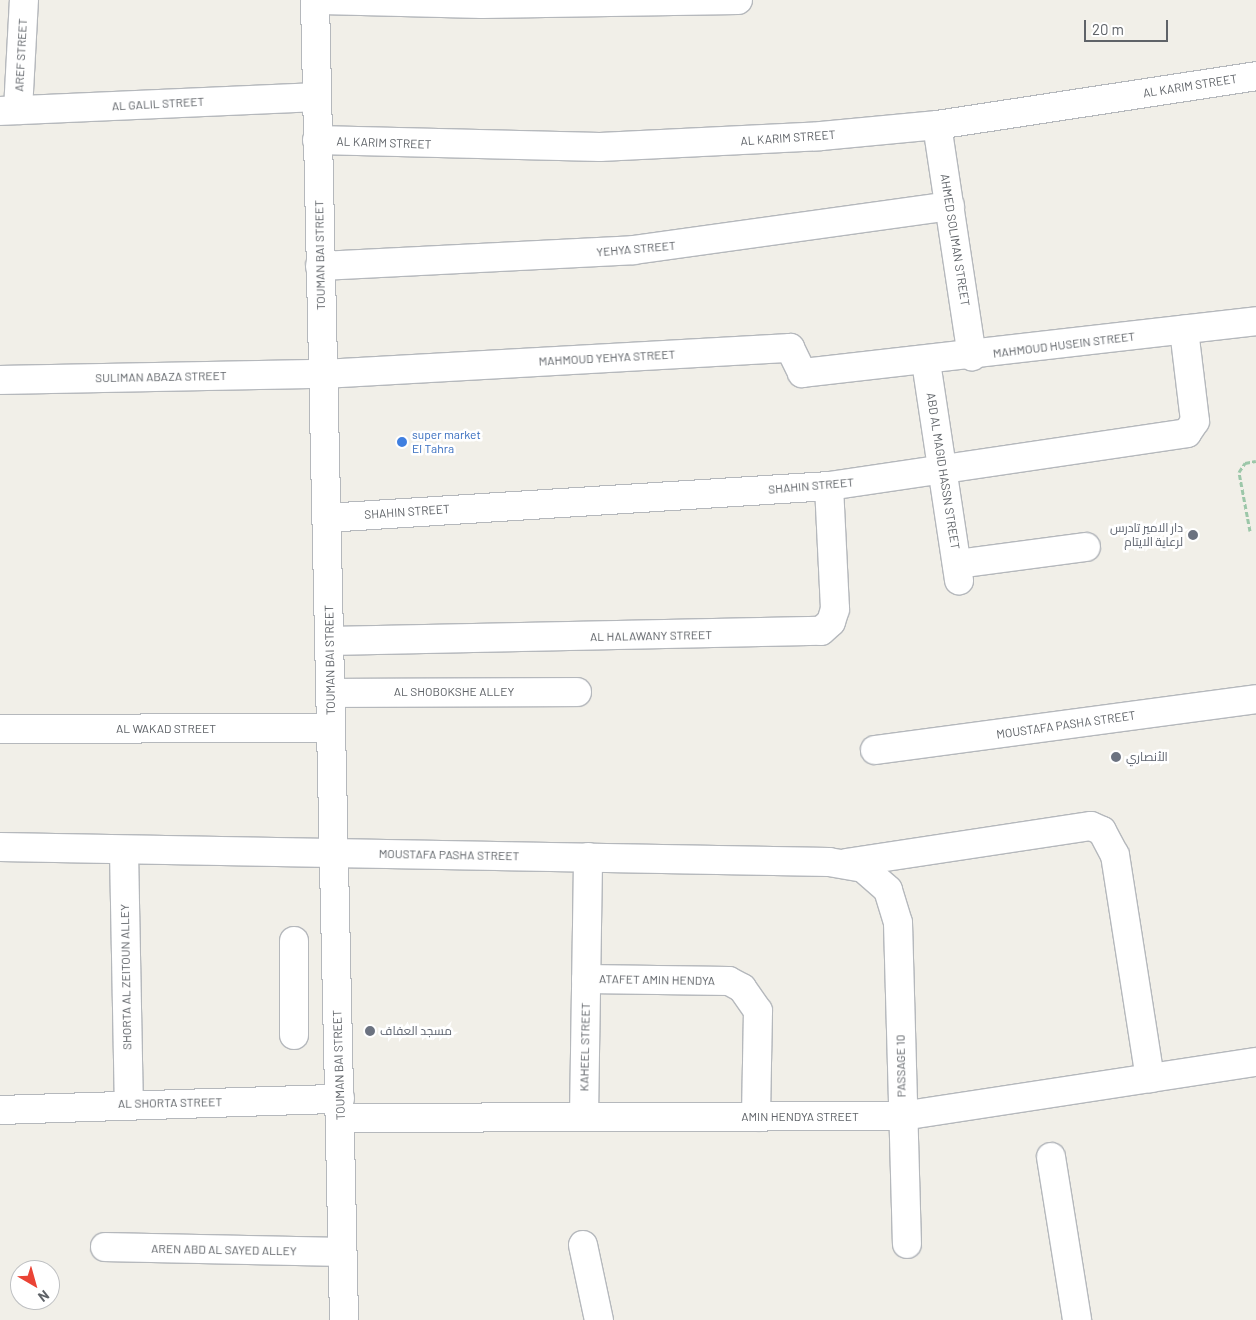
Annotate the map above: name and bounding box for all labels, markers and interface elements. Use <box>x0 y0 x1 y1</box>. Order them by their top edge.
scale bar <box>1086 10 1170 42</box>
street label: AREF STREET <box>12 18 30 92</box>
text: 20 m <box>1092 20 1124 38</box>
street label: AL KARIM STREET <box>1142 71 1238 101</box>
street label: AL GALIL STREET <box>111 94 205 114</box>
street label: AL KARIM STREET <box>740 127 836 149</box>
street label: AL KARIM STREET <box>336 134 432 152</box>
street label: AHMED SOLIMAN STREET <box>937 173 973 307</box>
street label: TOUMAN BAI STREET <box>312 200 328 310</box>
street label: YEHYA STREET <box>596 238 676 260</box>
street label: MAHMOUD HUSEIN STREET <box>992 329 1136 361</box>
street label: MAHMOUD YEHYA STREET <box>538 347 676 369</box>
street label: SULIMAN ABAZA STREET <box>95 369 227 385</box>
street label: ABD AL MAGID HASSN STREET <box>923 391 963 551</box>
place label: super market El Tahra <box>412 428 481 456</box>
marker: super market El Tahra <box>396 436 408 448</box>
street label: SHAHIN STREET <box>768 475 854 497</box>
street label: SHAHIN STREET <box>364 502 450 522</box>
place label: دار الامير تادرس لرعاية الايتام <box>1110 521 1183 549</box>
marker: دار الامير تادرس لرعاية الايتام <box>1187 529 1199 541</box>
street label: TOUMAN BAI STREET <box>322 605 338 715</box>
street label: AL HALAWANY STREET <box>590 628 712 644</box>
street label: AL SHOBOKSHE ALLEY <box>394 685 514 699</box>
street label: MOUSTAFA PASHA STREET <box>995 708 1137 742</box>
street label: AL WAKAD STREET <box>116 722 216 736</box>
place label: الأنصاري <box>1126 750 1168 764</box>
marker: الأنصاري <box>1110 751 1122 763</box>
street label: MOUSTAFA PASHA STREET <box>379 847 519 863</box>
street label: SHORTA AL ZEITOUN ALLEY <box>118 904 134 1050</box>
street label: ATAFET AMIN HENDYA <box>599 972 715 988</box>
street label: KAHEEL STREET <box>577 1002 593 1092</box>
street label: TOUMAN BAI STREET <box>330 1010 348 1120</box>
place label: مسجد العفاف <box>380 1024 452 1038</box>
marker: مسجد العفاف <box>364 1025 376 1037</box>
street label: PASSAGE 10 <box>893 1034 909 1098</box>
street label: AL SHORTA STREET <box>118 1095 222 1111</box>
street label: AMIN HENDYA STREET <box>741 1110 859 1124</box>
street label: AREN ABD AL SAYED ALLEY <box>151 1242 297 1258</box>
north arrow <box>10 1260 60 1310</box>
text: N <box>35 1287 53 1306</box>

